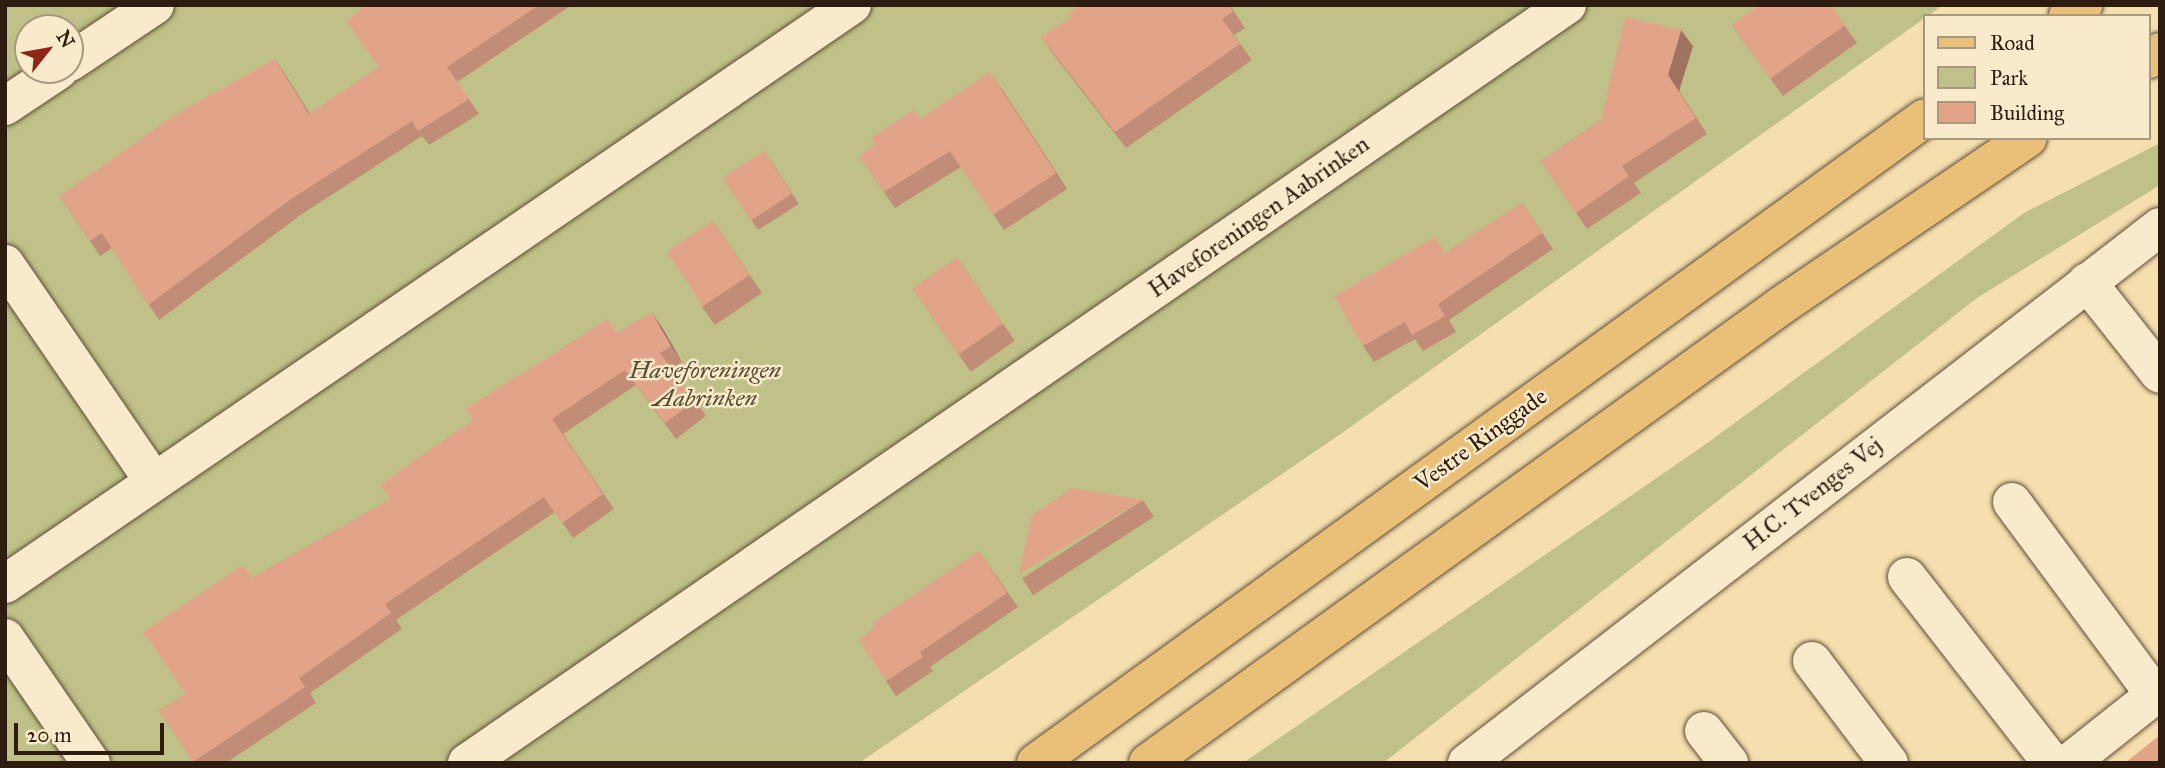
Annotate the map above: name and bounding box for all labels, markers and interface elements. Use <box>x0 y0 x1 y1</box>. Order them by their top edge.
north arrow <box>14 14 84 84</box>
legend <box>1924 14 2151 140</box>
text: N <box>52 26 80 52</box>
text: Road <box>1990 30 2035 56</box>
text: Park <box>1990 65 2028 91</box>
text: Building <box>1990 100 2064 126</box>
street label: Haveforeningen Aabrinken <box>1143 130 1375 304</box>
park label: Haveforeningen Aabrinken <box>629 357 781 413</box>
street label: Vestre Ringgade <box>1409 382 1553 498</box>
street label: H.C. Tvenges Vej <box>1738 431 1888 557</box>
scale bar <box>18 708 168 752</box>
text: 20 m <box>27 722 72 748</box>

